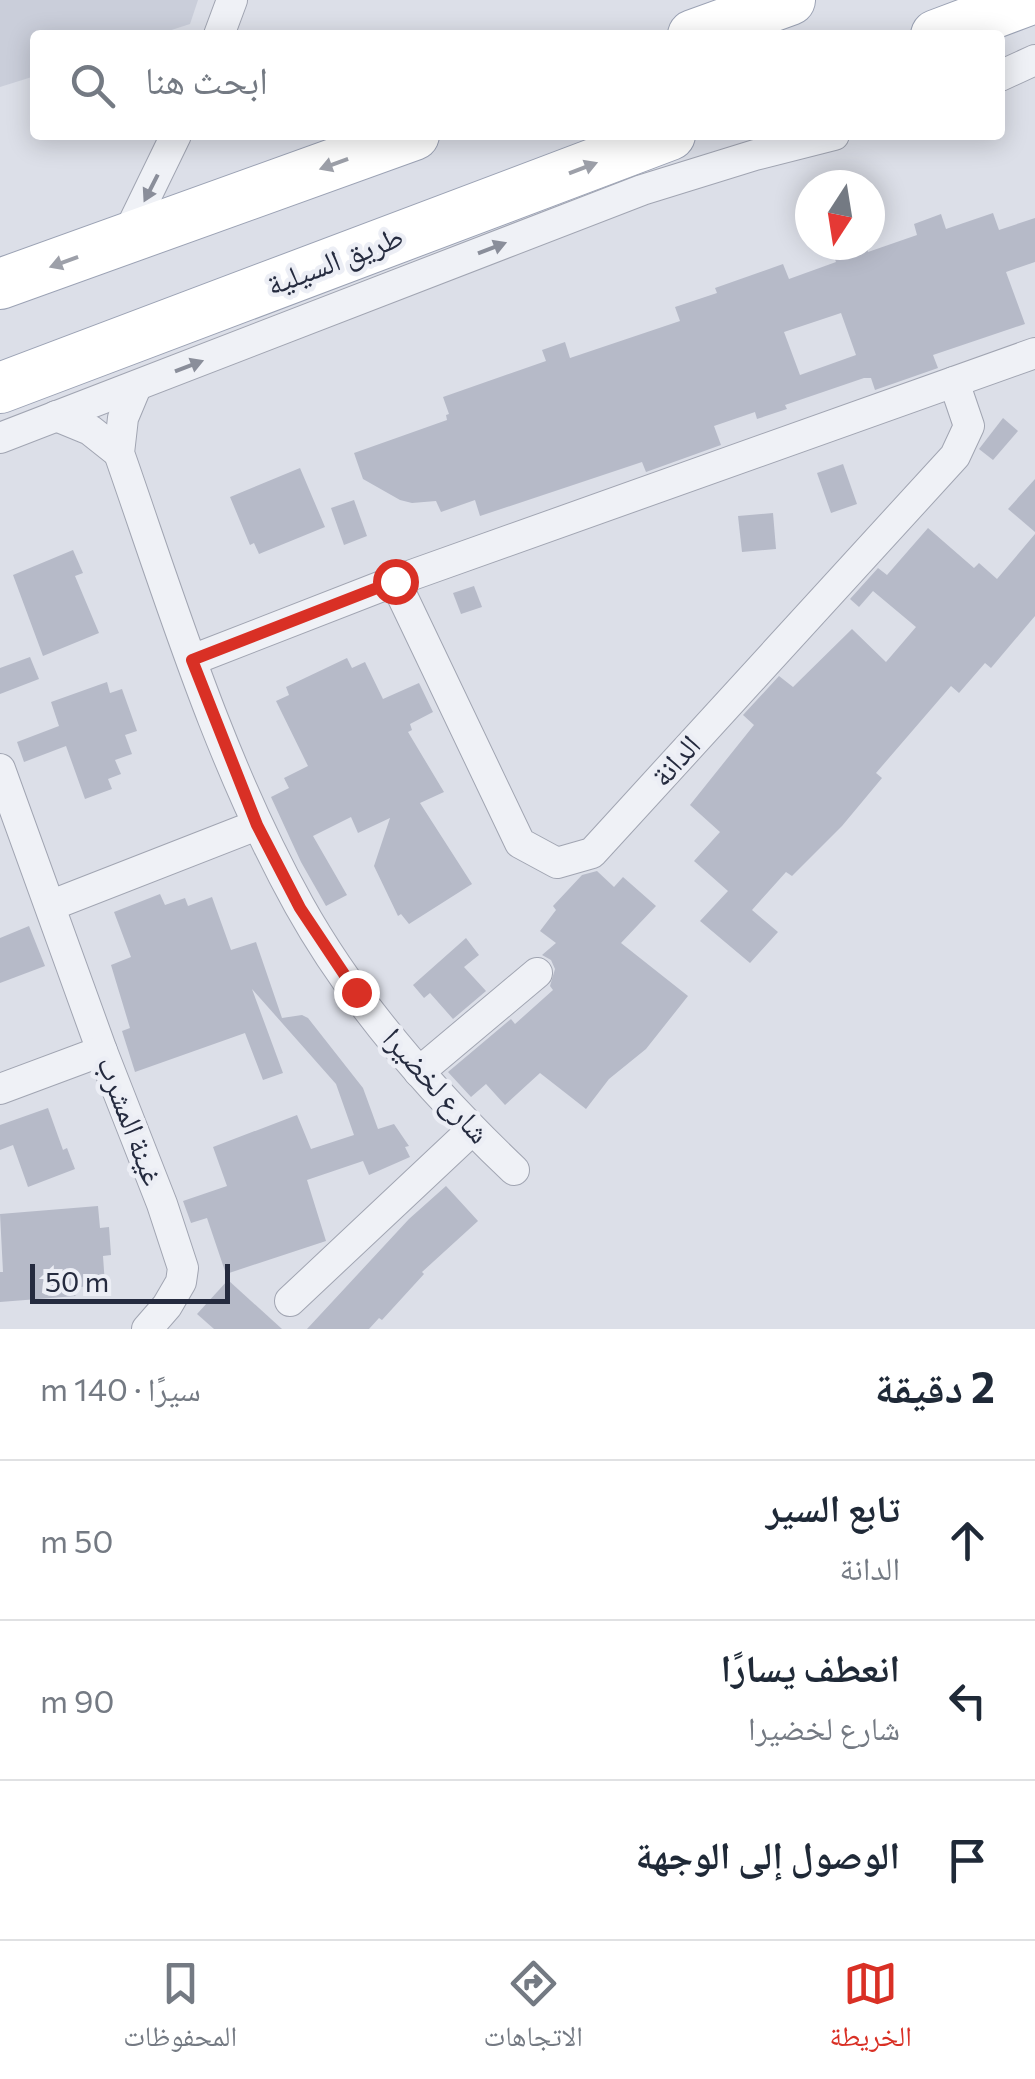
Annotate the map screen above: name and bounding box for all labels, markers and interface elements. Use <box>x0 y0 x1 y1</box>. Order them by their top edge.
search box <box>30 30 1005 140</box>
text: ابحث هنا <box>145 55 268 102</box>
icon: search <box>65 58 120 113</box>
one-way arrow <box>319 157 349 172</box>
one-way arrow <box>568 160 598 175</box>
north arrow <box>795 170 885 260</box>
one-way arrow <box>143 173 160 202</box>
street label: طريق السيلية <box>261 216 408 303</box>
one-way arrow <box>477 240 507 255</box>
one-way arrow <box>48 255 78 270</box>
one-way arrow <box>175 358 205 373</box>
route start <box>373 559 419 605</box>
street label: الدانة <box>641 726 707 793</box>
route end <box>334 970 380 1016</box>
street label: شارع لخضيرا <box>374 1019 499 1152</box>
street label: غينة المشرب <box>90 1050 174 1190</box>
scale bar <box>30 1259 230 1304</box>
text: 50 m <box>45 1264 109 1298</box>
text: 2 دقيقة <box>875 1360 995 1412</box>
text: سيرًا · 140 m <box>40 1368 201 1408</box>
text: تابع السير <box>766 1483 900 1530</box>
icon: ahead <box>940 1513 995 1568</box>
text: 50 m <box>40 1520 113 1560</box>
text: الدانة <box>840 1547 900 1587</box>
text: انعطف يسارًا <box>720 1643 900 1690</box>
icon: left <box>940 1673 995 1728</box>
text: 90 m <box>40 1680 114 1720</box>
text: شارع لخضيرا <box>748 1707 900 1747</box>
text: الوصول إلى الوجهة <box>636 1830 900 1877</box>
icon: arrive <box>940 1833 995 1888</box>
tab: المحفوظات <box>123 1956 237 2064</box>
tab: الاتجاهات <box>484 1956 583 2064</box>
tab: الخريطة <box>829 1956 912 2064</box>

